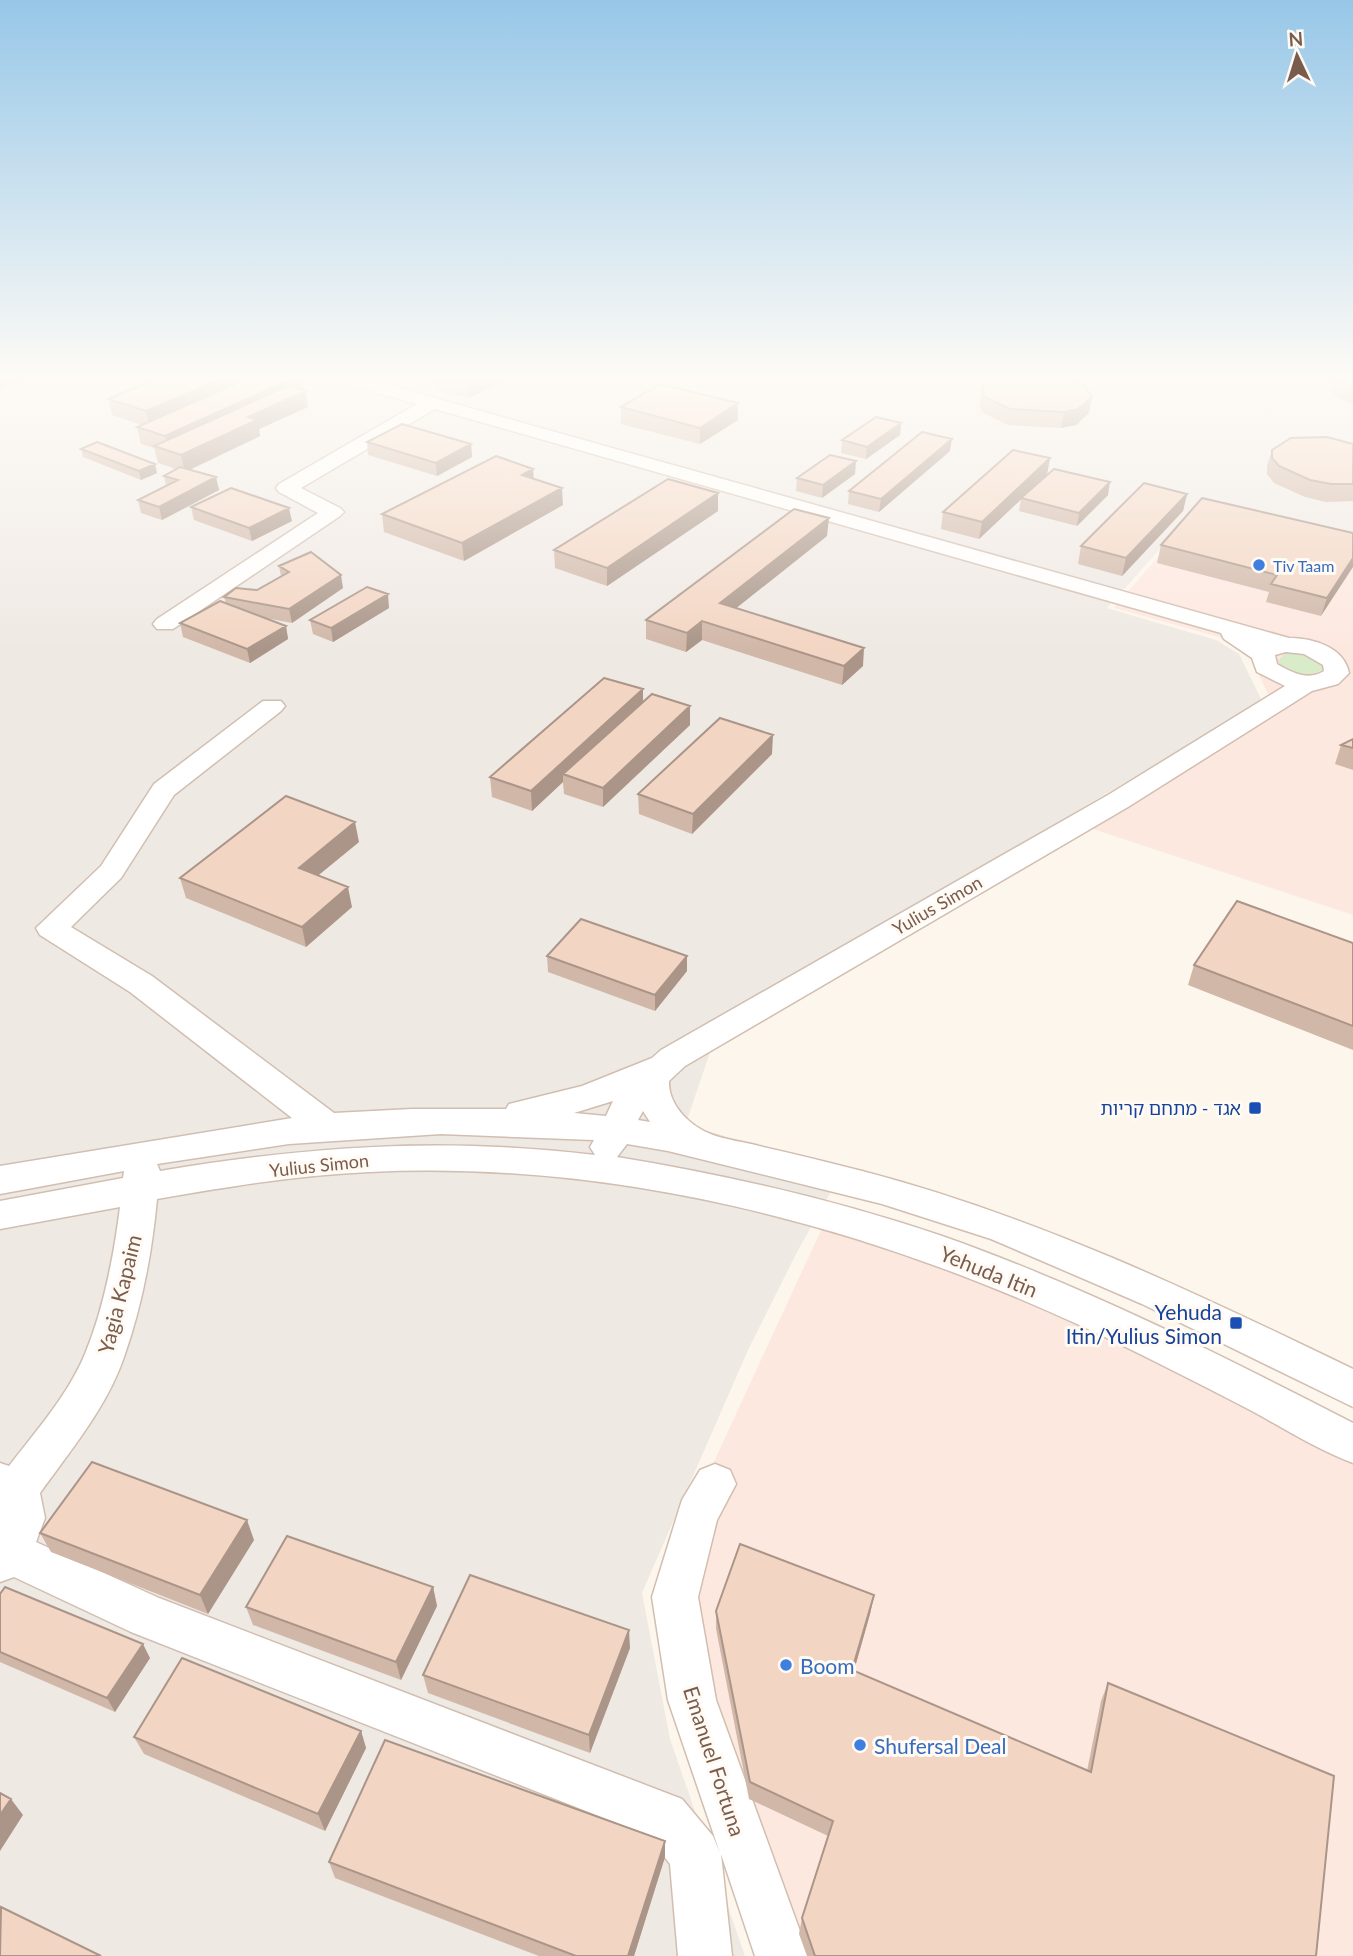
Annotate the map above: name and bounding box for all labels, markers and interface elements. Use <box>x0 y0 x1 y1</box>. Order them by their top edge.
north arrow <box>1262 21 1332 91</box>
text: N <box>1288 27 1304 51</box>
place label: Tiv Taam <box>1273 556 1334 575</box>
marker: Tiv Taam <box>1251 557 1267 573</box>
street label: Yulius Simon <box>888 871 986 939</box>
place label: אגד - מתחם קריות <box>1100 1097 1241 1119</box>
marker: אגד - מתחם קריות <box>1247 1100 1263 1116</box>
street label: Yulius Simon <box>268 1149 370 1181</box>
street label: Yagia Kapaim <box>92 1232 146 1356</box>
street label: Yehuda Itin <box>937 1240 1041 1302</box>
place label: Yehuda Itin/Yulius Simon <box>1066 1299 1222 1348</box>
marker: Yehuda Itin/Yulius Simon <box>1228 1315 1244 1331</box>
place label: Boom <box>800 1653 855 1678</box>
marker: Boom <box>778 1657 794 1673</box>
street label: Emanuel Fortuna <box>679 1683 751 1839</box>
place label: Shufersal Deal <box>874 1733 1007 1758</box>
marker: Shufersal Deal <box>852 1737 868 1753</box>

